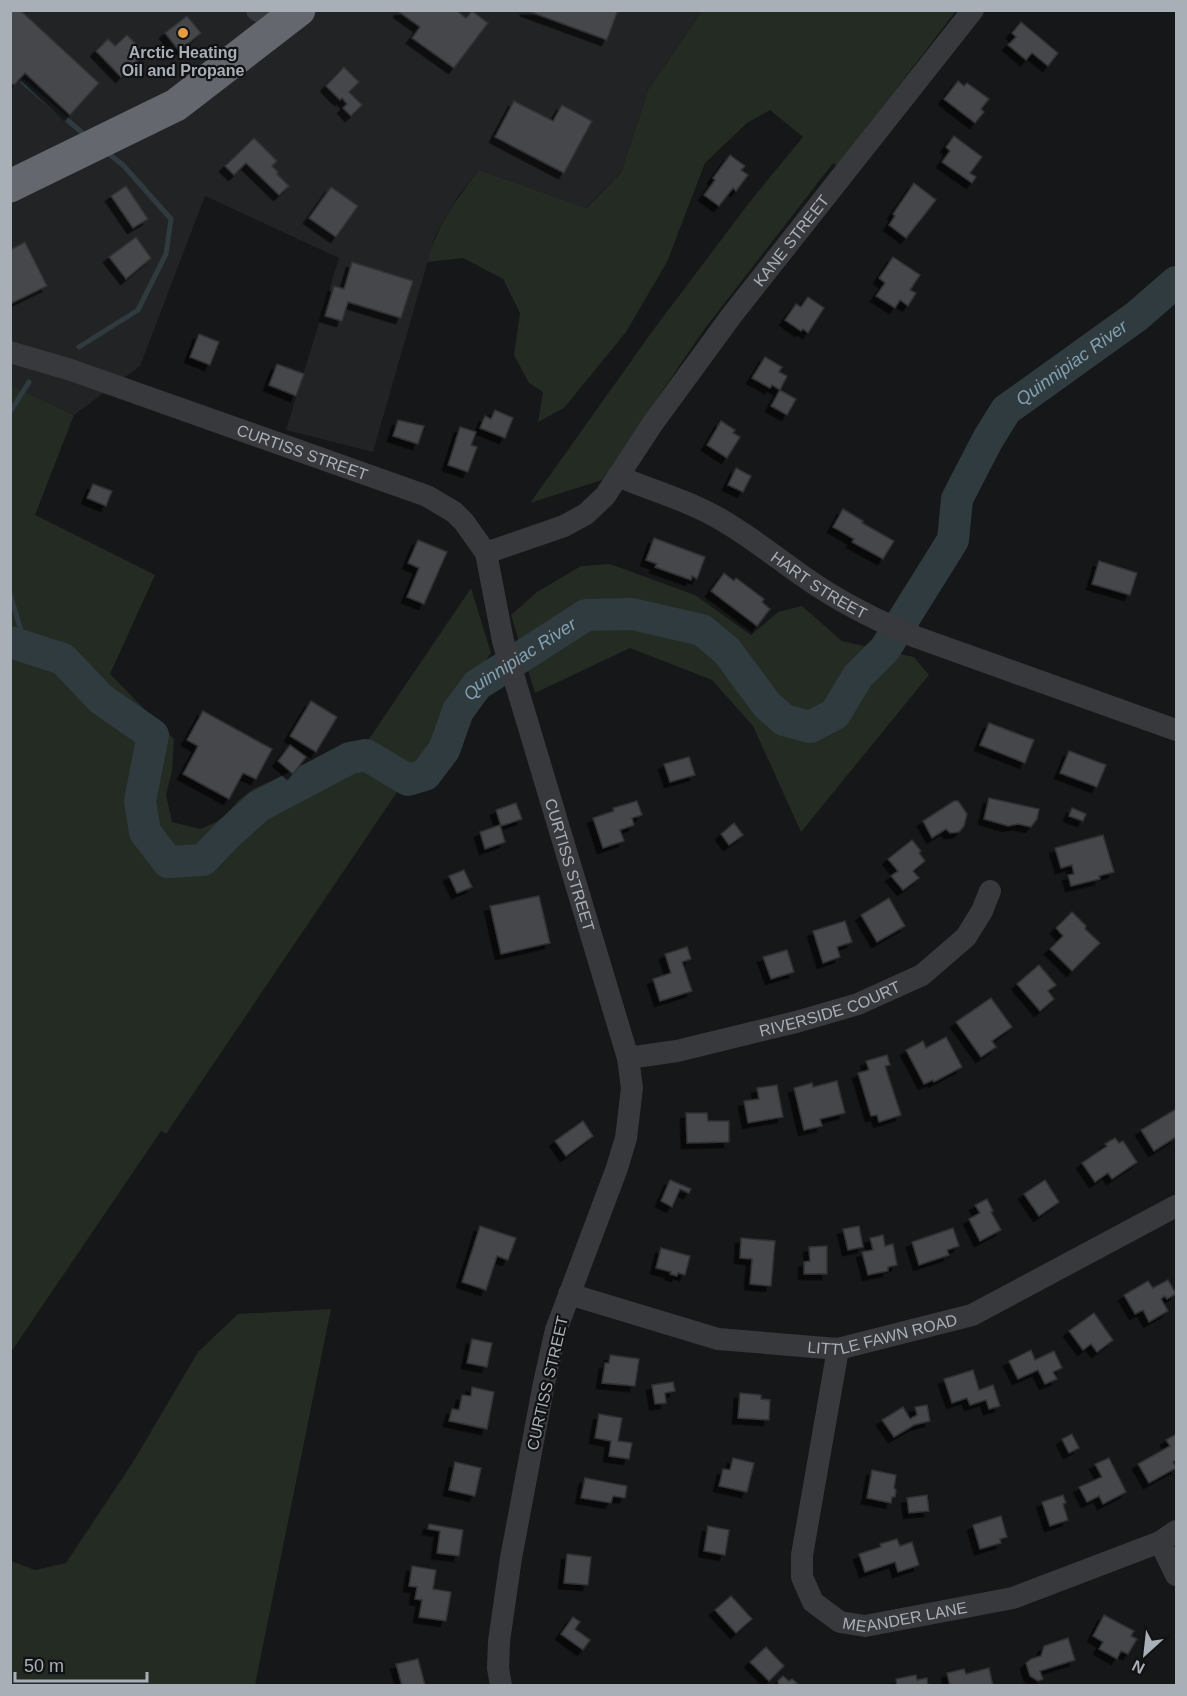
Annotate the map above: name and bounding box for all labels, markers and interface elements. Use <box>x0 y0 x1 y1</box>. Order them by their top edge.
marker: Arctic Heating Oil and Propane <box>176 26 190 40</box>
place label: Arctic Heating Oil and Propane <box>122 44 244 79</box>
street label: KANE STREET <box>750 192 833 290</box>
water label: Quinnipiac River <box>1012 316 1132 410</box>
street label: CURTISS STREET <box>234 421 370 483</box>
street label: HART STREET <box>768 548 870 622</box>
water label: Quinnipiac River <box>459 613 581 704</box>
street label: CURTISS STREET <box>542 797 598 933</box>
street label: RIVERSIDE COURT <box>758 978 903 1040</box>
street label: LITTLE FAWN ROAD <box>807 1311 959 1358</box>
street label: CURTISS STREET <box>524 1314 571 1452</box>
street label: MEANDER LANE <box>841 1599 969 1635</box>
north arrow <box>1115 1624 1175 1684</box>
scale bar <box>15 1645 147 1683</box>
text: 50 m <box>24 1656 64 1676</box>
text: N <box>1129 1657 1147 1677</box>

